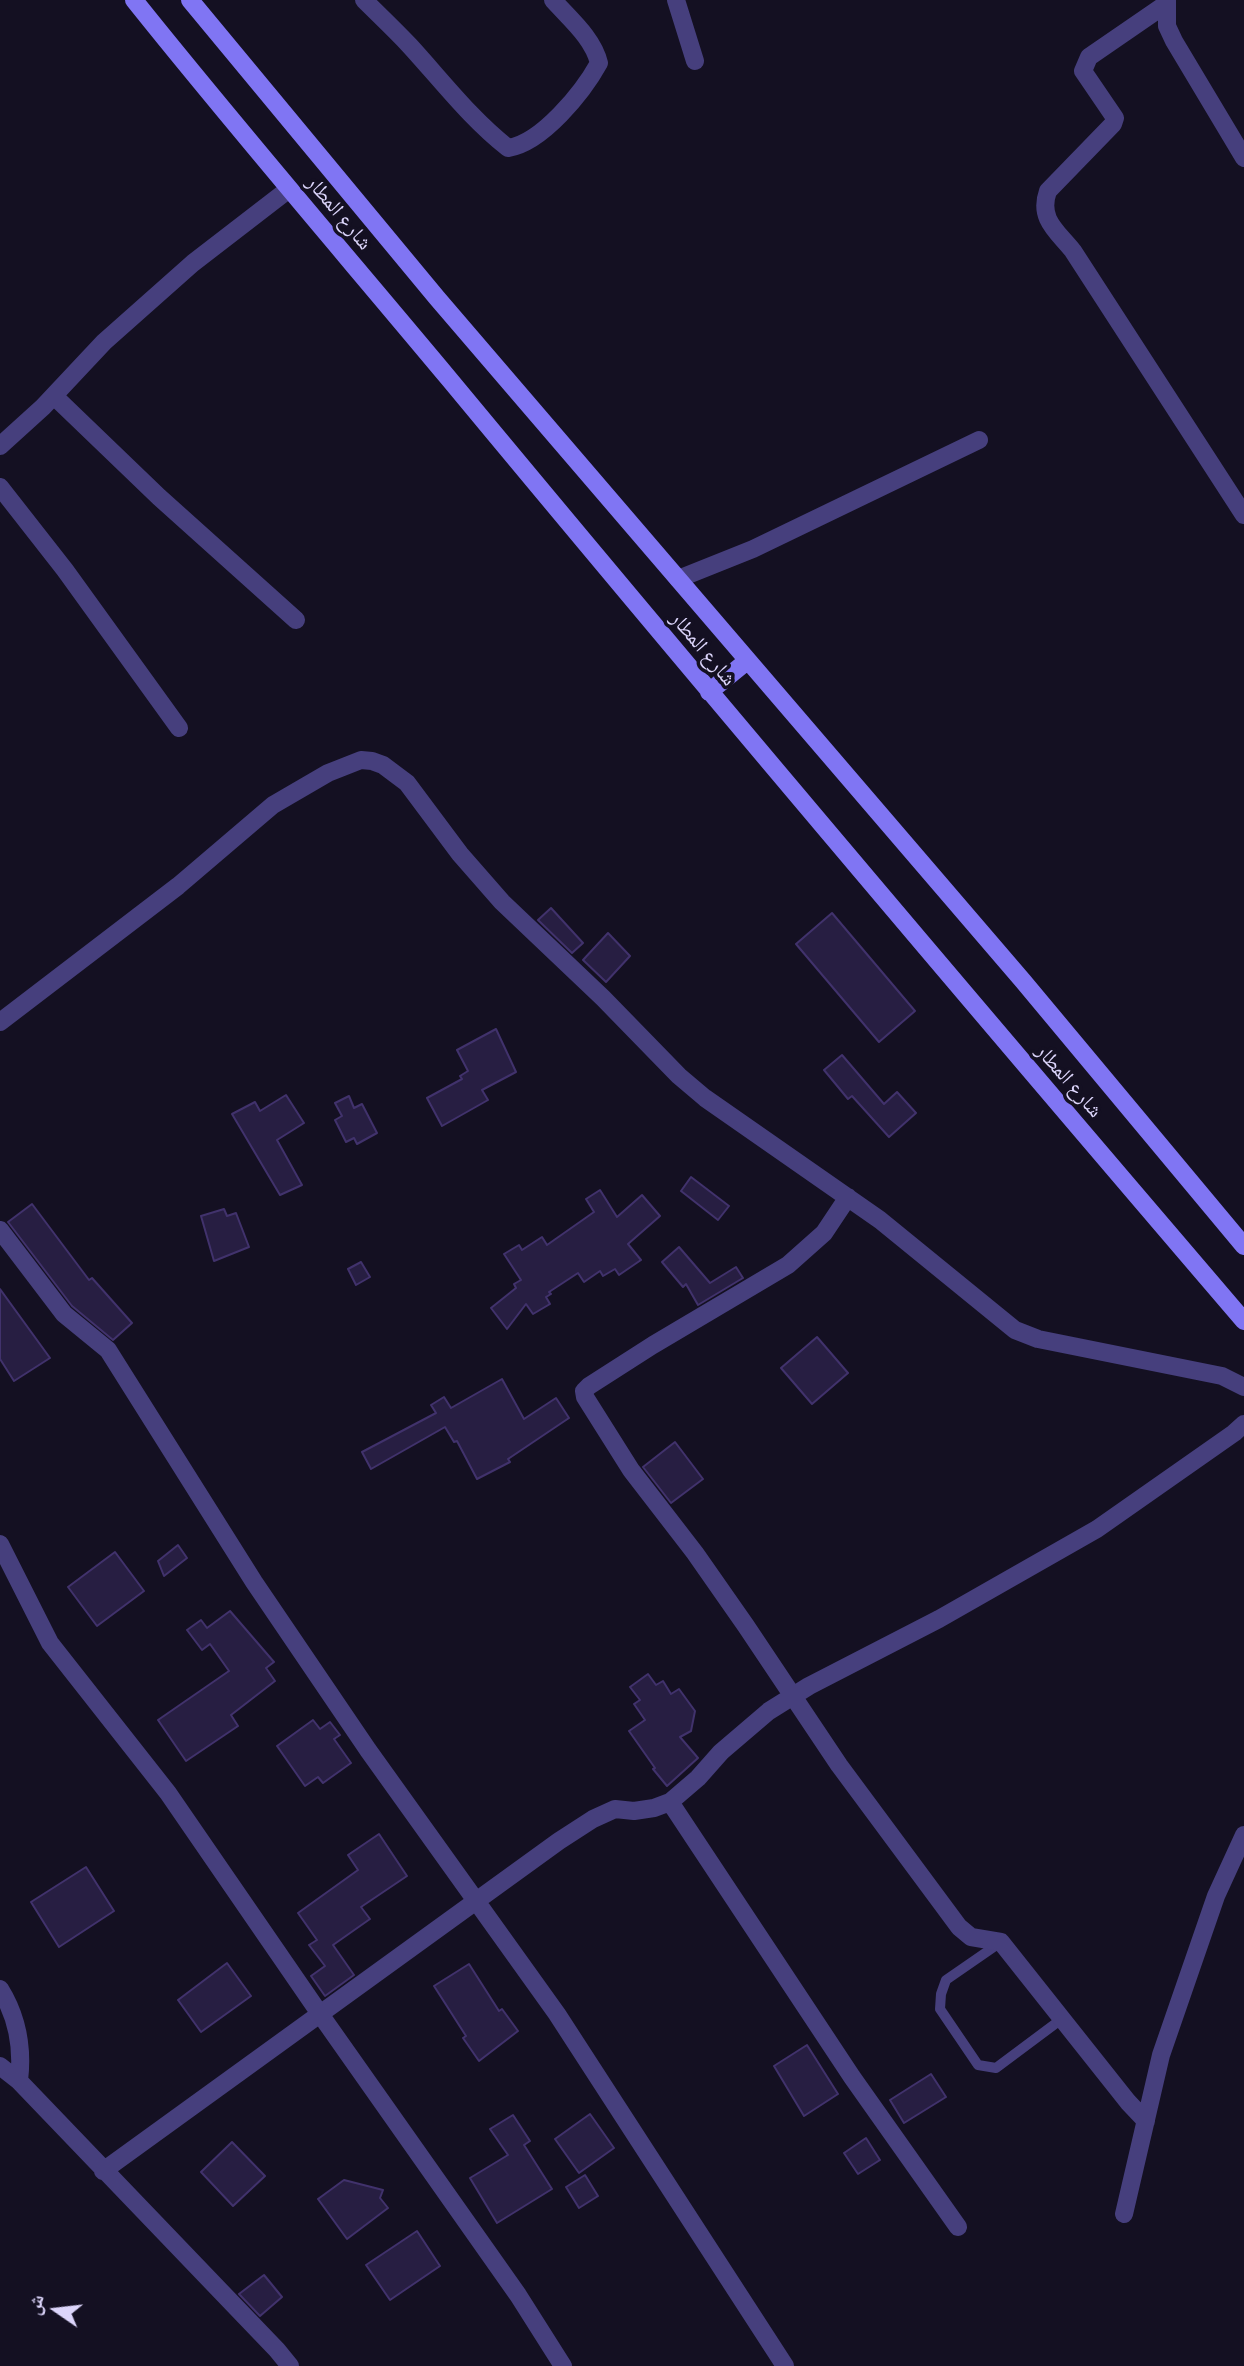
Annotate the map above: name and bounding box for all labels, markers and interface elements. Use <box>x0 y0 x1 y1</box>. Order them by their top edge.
street label: شارع المطار <box>301 171 377 255</box>
street label: شارع المطار <box>665 607 741 691</box>
street label: شارع المطار <box>1030 1039 1108 1123</box>
north arrow <box>21 2275 91 2345</box>
text: ش <box>22 2292 49 2317</box>

